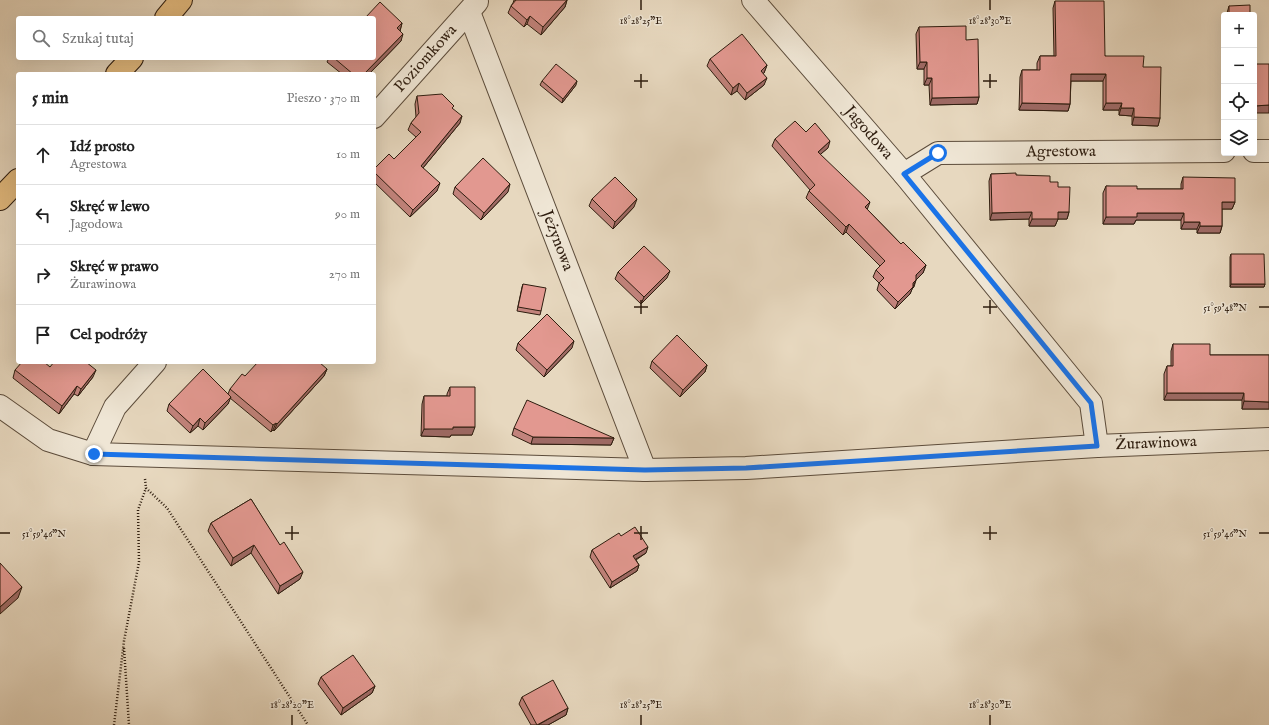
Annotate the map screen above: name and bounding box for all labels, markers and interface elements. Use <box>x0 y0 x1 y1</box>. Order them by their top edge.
map controls <box>1221 12 1257 156</box>
button: + <box>1221 12 1257 48</box>
text: 18°28'25"E <box>620 15 662 28</box>
text: 18°28'30"E <box>969 15 1011 28</box>
search box <box>16 16 376 60</box>
street label: Poziomkowa <box>390 21 462 97</box>
icon: search <box>30 27 52 49</box>
text: Szukaj tutaj <box>62 29 134 48</box>
button: − <box>1221 48 1257 84</box>
button: locate <box>1221 84 1257 120</box>
text: 5 min <box>32 88 69 109</box>
text: Pieszo · 370 m <box>287 90 360 107</box>
street label: Jagodowa <box>838 100 897 164</box>
button: layers <box>1221 120 1257 156</box>
text: Idź prosto <box>70 137 135 156</box>
street label: Agrestowa <box>1025 142 1096 162</box>
icon: ahead <box>32 144 54 166</box>
route start <box>929 144 947 162</box>
text: 10 m <box>336 146 360 163</box>
text: Agrestowa <box>70 156 127 173</box>
text: Skręć w lewo <box>70 197 150 216</box>
icon: left <box>32 204 54 226</box>
text: 90 m <box>335 206 360 223</box>
street label: Jeżynowa <box>535 206 578 274</box>
text: Jagodowa <box>70 216 123 233</box>
text: Skręć w prawo <box>70 257 159 276</box>
icon: right <box>32 264 54 286</box>
text: 270 m <box>329 266 360 283</box>
text: Żurawinowa <box>70 276 136 293</box>
text: 51°59'48"N <box>1203 302 1247 315</box>
icon: arrive <box>32 324 54 346</box>
text: Cel podróży <box>70 325 147 344</box>
street label: Żurawinowa <box>1115 432 1197 455</box>
route end <box>85 445 103 463</box>
text: 51°59'46"N <box>22 528 66 541</box>
text: 51°59'46"N <box>1203 528 1247 541</box>
text: 18°28'20"E <box>270 699 314 712</box>
text: 18°28'25"E <box>620 699 662 712</box>
text: 18°28'30"E <box>969 699 1011 712</box>

